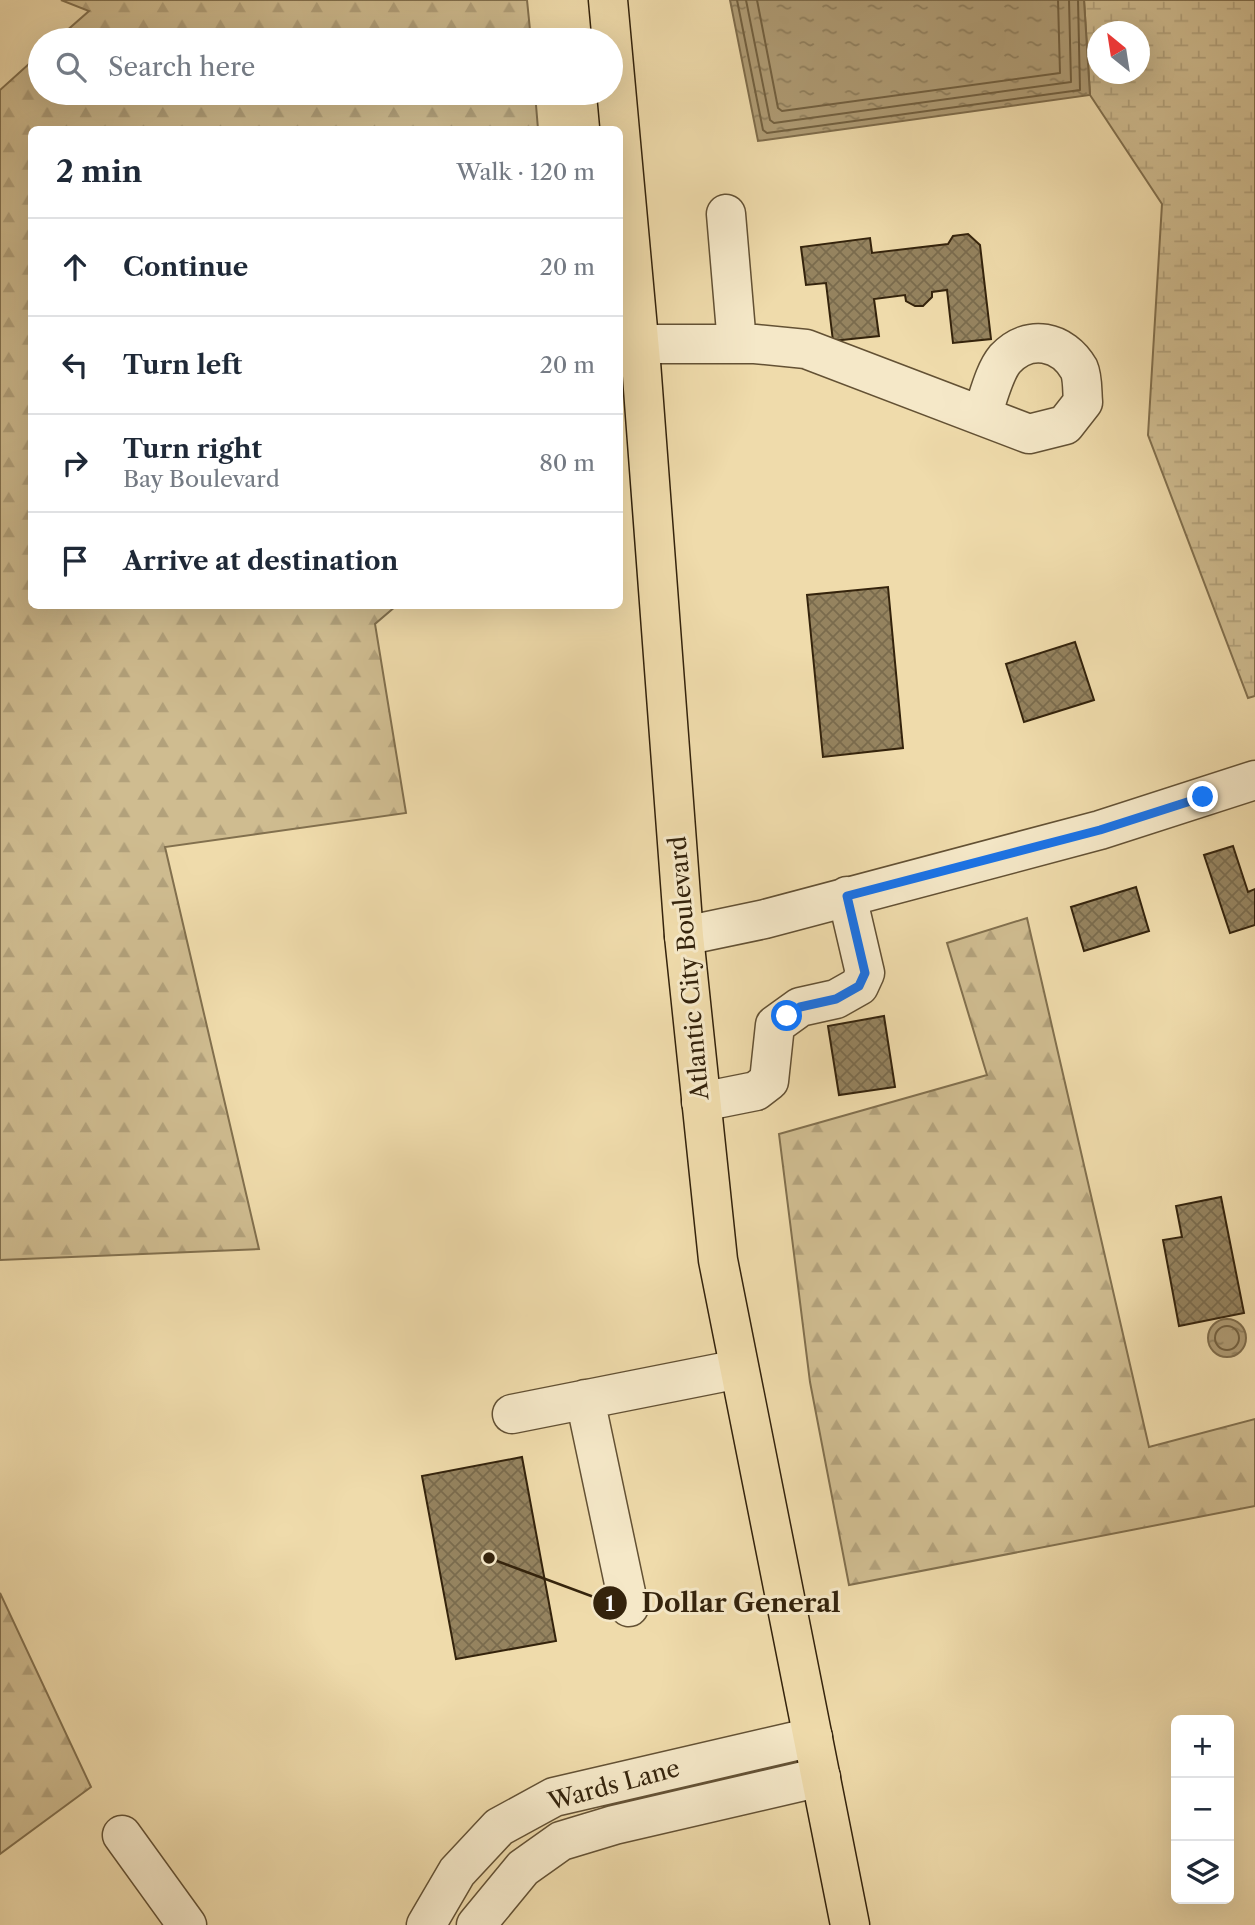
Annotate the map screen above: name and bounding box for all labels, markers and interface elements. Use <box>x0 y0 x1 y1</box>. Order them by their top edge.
north arrow <box>1087 21 1150 84</box>
search box <box>28 28 623 105</box>
icon: search <box>52 48 90 86</box>
text: Search here <box>108 51 255 83</box>
text: 2 min <box>56 153 142 190</box>
text: Walk · 120 m <box>456 158 595 186</box>
icon: ahead <box>56 248 94 286</box>
text: Continue <box>123 251 248 283</box>
text: 20 m <box>540 253 595 281</box>
icon: left <box>56 346 94 384</box>
text: Turn left <box>123 349 242 381</box>
text: 20 m <box>540 351 595 379</box>
text: Turn right <box>123 433 262 465</box>
icon: right <box>56 444 94 482</box>
text: 80 m <box>539 449 595 477</box>
text: Bay Boulevard <box>123 465 280 493</box>
icon: arrive <box>56 542 94 580</box>
text: Arrive at destination <box>123 545 398 577</box>
route end <box>1187 781 1218 812</box>
street label: Atlantic City Boulevard <box>662 835 715 1102</box>
route start <box>771 1000 802 1031</box>
callout: Dollar General <box>593 1580 855 1627</box>
text: Dollar General <box>641 1587 841 1619</box>
text: 1 <box>605 1591 615 1616</box>
map controls <box>1171 1715 1234 1904</box>
button: + <box>1171 1715 1234 1778</box>
street label: Wards Lane <box>544 1753 683 1816</box>
button: − <box>1171 1778 1234 1841</box>
button: layers <box>1171 1841 1234 1904</box>

